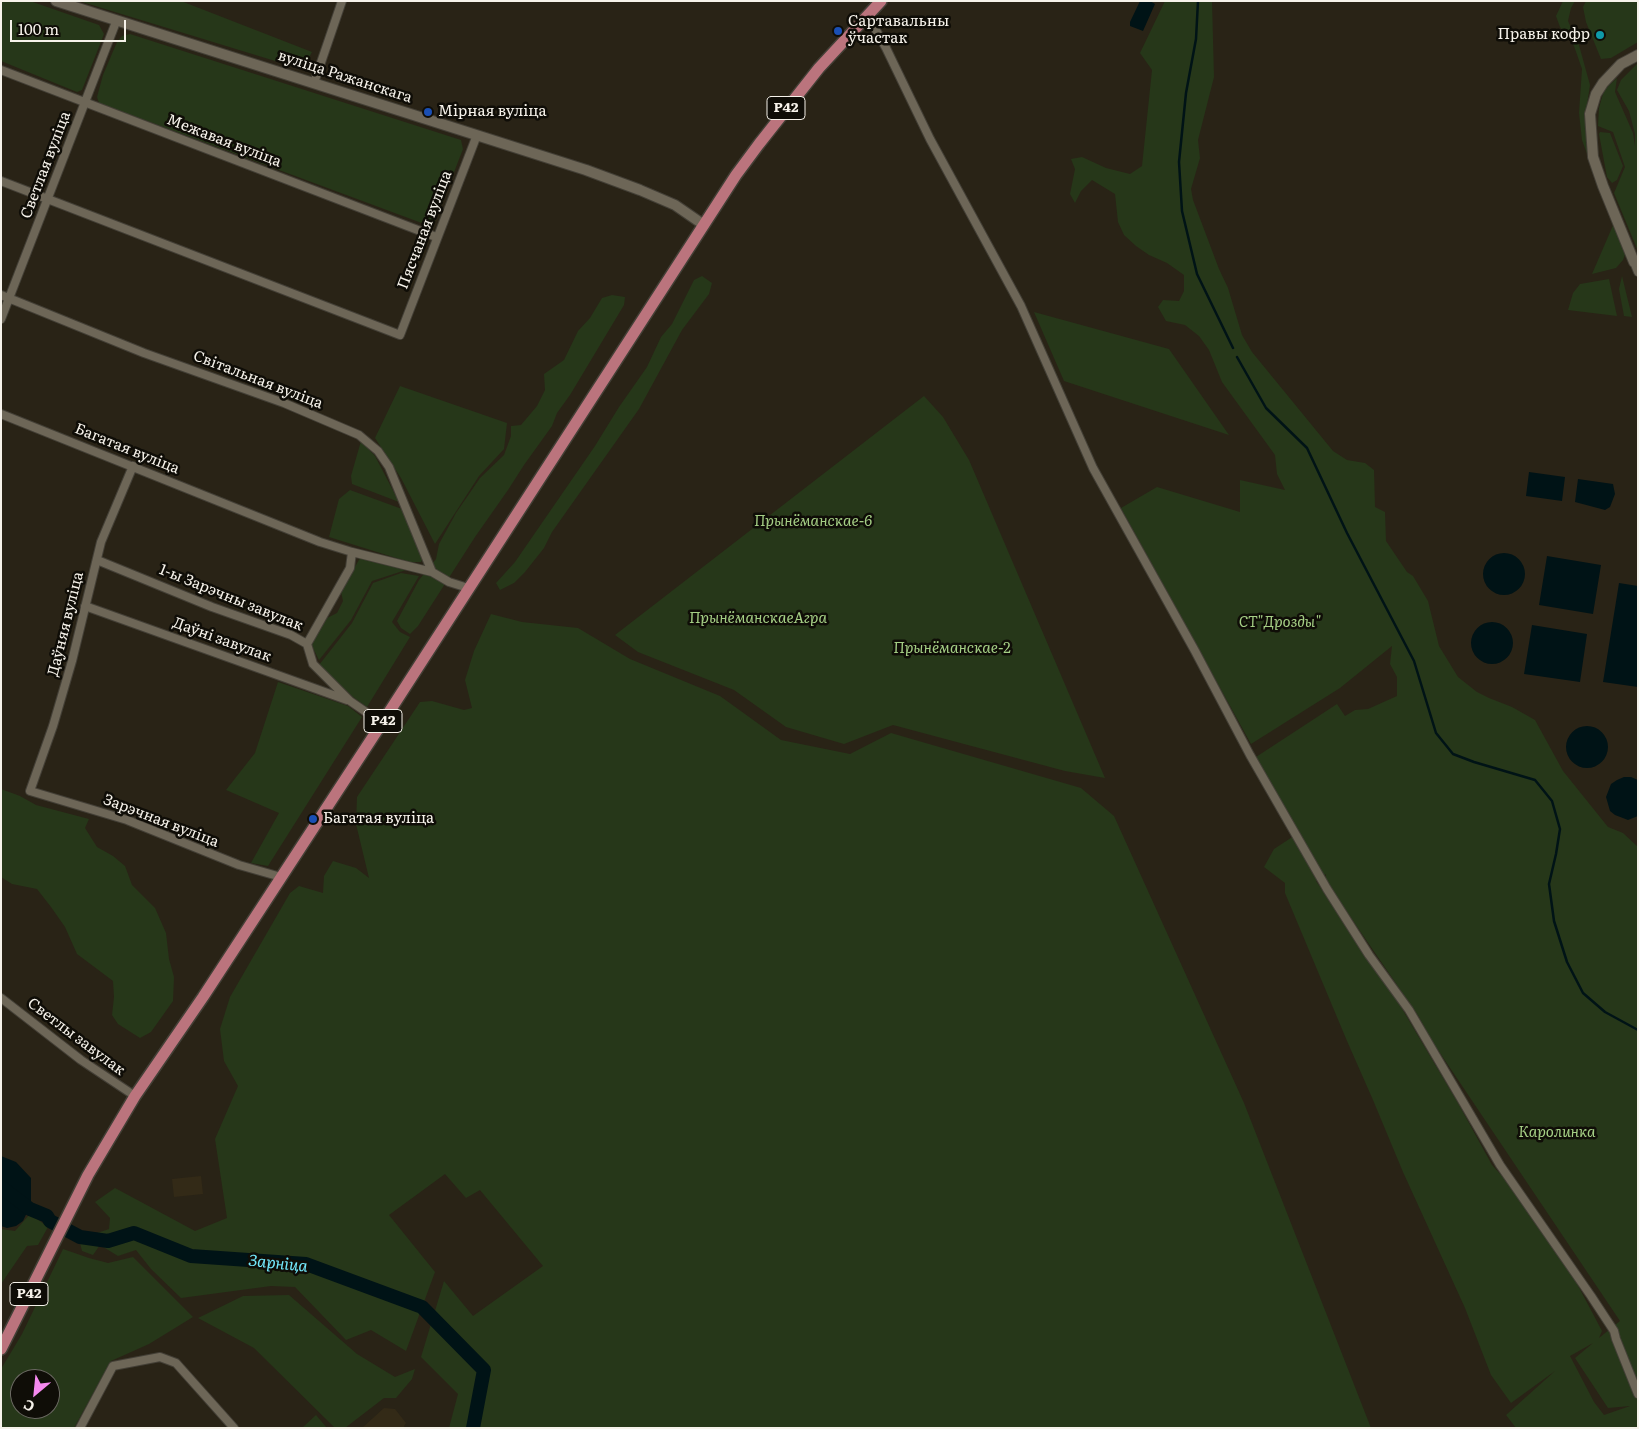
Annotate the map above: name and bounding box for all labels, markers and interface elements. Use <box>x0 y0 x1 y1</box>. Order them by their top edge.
scale bar <box>12 10 129 42</box>
place label: Сартавальны ўчастак <box>848 13 949 48</box>
text: 100 m <box>18 17 59 40</box>
marker: Сартавальны ўчастак <box>832 25 844 37</box>
place label: Правы кофр <box>1497 26 1590 44</box>
marker: Правы кофр <box>1594 29 1606 41</box>
street label: вуліца Ражанскага <box>276 47 414 107</box>
road number: Р42 <box>767 96 805 120</box>
place label: Мірная вуліца <box>438 103 547 121</box>
marker: Мірная вуліца <box>422 106 434 118</box>
street label: Светлая вуліца <box>17 109 75 221</box>
street label: Межавая вуліца <box>164 111 284 171</box>
street label: Пясчаная вуліца <box>394 168 456 292</box>
street label: Світальная вуліца <box>191 347 325 413</box>
street label: Багатая вуліца <box>72 420 182 478</box>
park label: Прынёманскае-6 <box>754 513 872 531</box>
street label: 1-ы Зарэчны завулак <box>156 561 306 635</box>
street label: Даўняя вуліца <box>44 570 88 678</box>
park label: ПрынёманскаеАгра <box>689 610 827 628</box>
street label: Даўні завулак <box>170 614 274 666</box>
park label: СТ"Дрозды" <box>1239 614 1321 632</box>
park label: Прынёманскае-2 <box>893 640 1011 658</box>
road number: Р42 <box>364 709 402 732</box>
street label: Зарэчная вуліца <box>101 791 221 851</box>
place label: Багатая вуліца <box>323 810 434 828</box>
marker: Багатая вуліца <box>307 813 319 825</box>
street label: Светлы завулак <box>24 994 128 1080</box>
park label: Каролинка <box>1518 1124 1596 1142</box>
water label: Зарніца <box>247 1251 309 1277</box>
road number: Р42 <box>10 1282 48 1306</box>
north arrow <box>10 1369 60 1419</box>
text: С <box>19 1395 38 1418</box>

